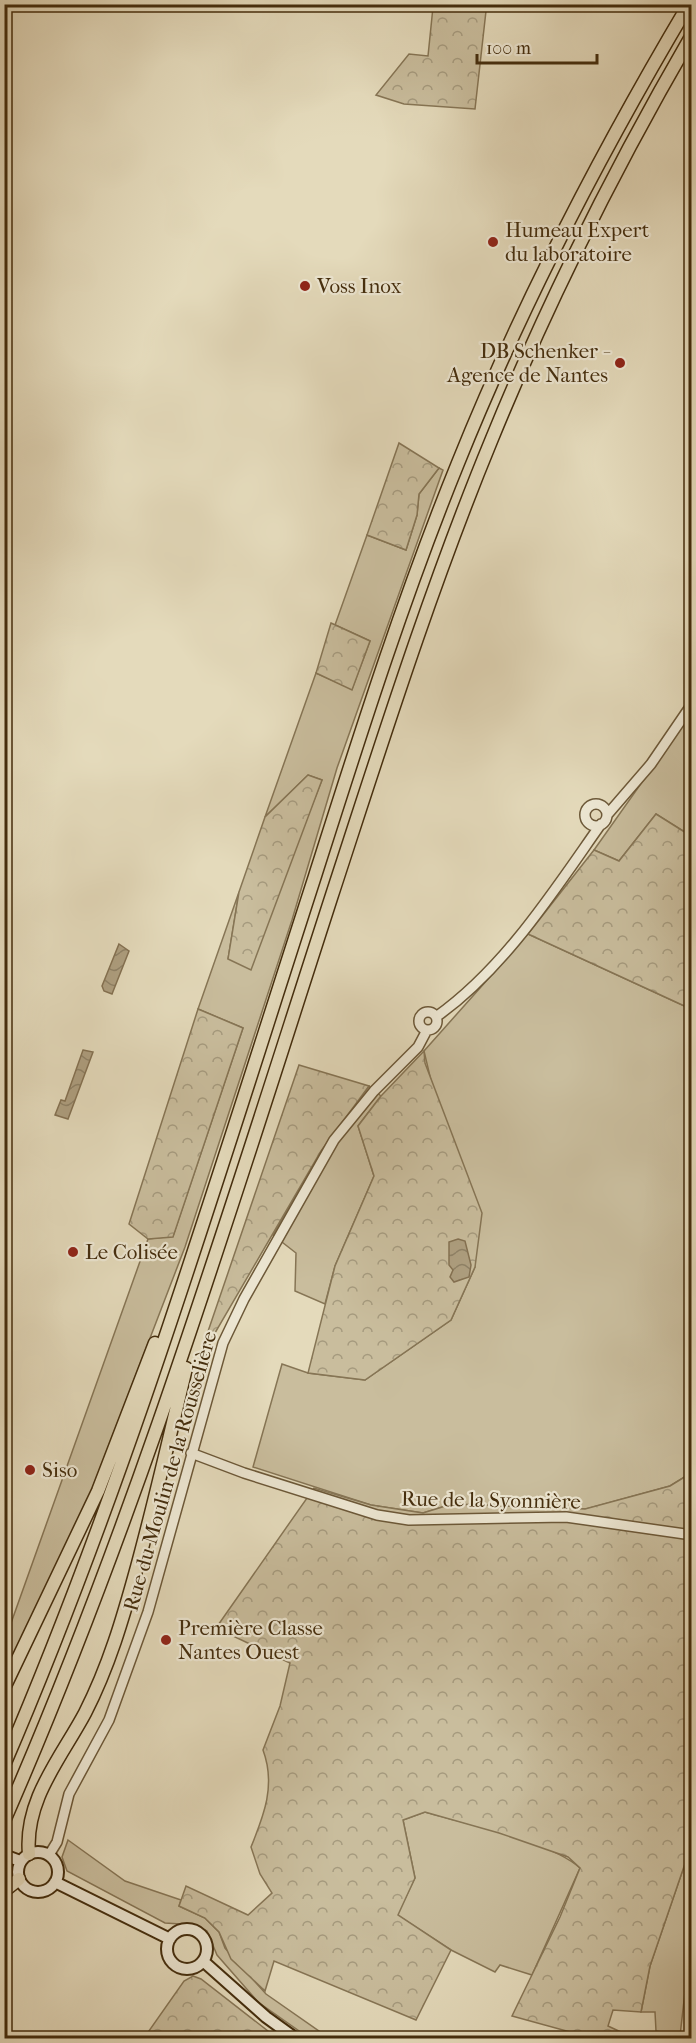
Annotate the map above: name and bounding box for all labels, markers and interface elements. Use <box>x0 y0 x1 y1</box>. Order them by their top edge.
scale bar <box>477 27 597 65</box>
text: 100 m <box>486 38 531 59</box>
place label: Humeau Expert du laboratoire <box>505 218 650 266</box>
marker: Humeau Expert du laboratoire <box>486 235 500 249</box>
place label: Voss Inox <box>316 274 402 298</box>
marker: Voss Inox <box>298 279 312 293</box>
place label: DB Schenker - Agence de Nantes <box>446 339 611 387</box>
marker: DB Schenker - Agence de Nantes <box>613 356 627 370</box>
place label: Le Colisée <box>85 1240 178 1264</box>
marker: Le Colisée <box>66 1245 80 1259</box>
street label: Rue du Moulin de la Rousselière <box>118 1328 222 1614</box>
place label: Siso <box>42 1458 77 1482</box>
marker: Siso <box>23 1463 37 1477</box>
street label: Rue de la Syonnière <box>401 1486 581 1514</box>
place label: Première Classe Nantes Ouest <box>178 1616 323 1664</box>
marker: Première Classe Nantes Ouest <box>159 1633 173 1647</box>

